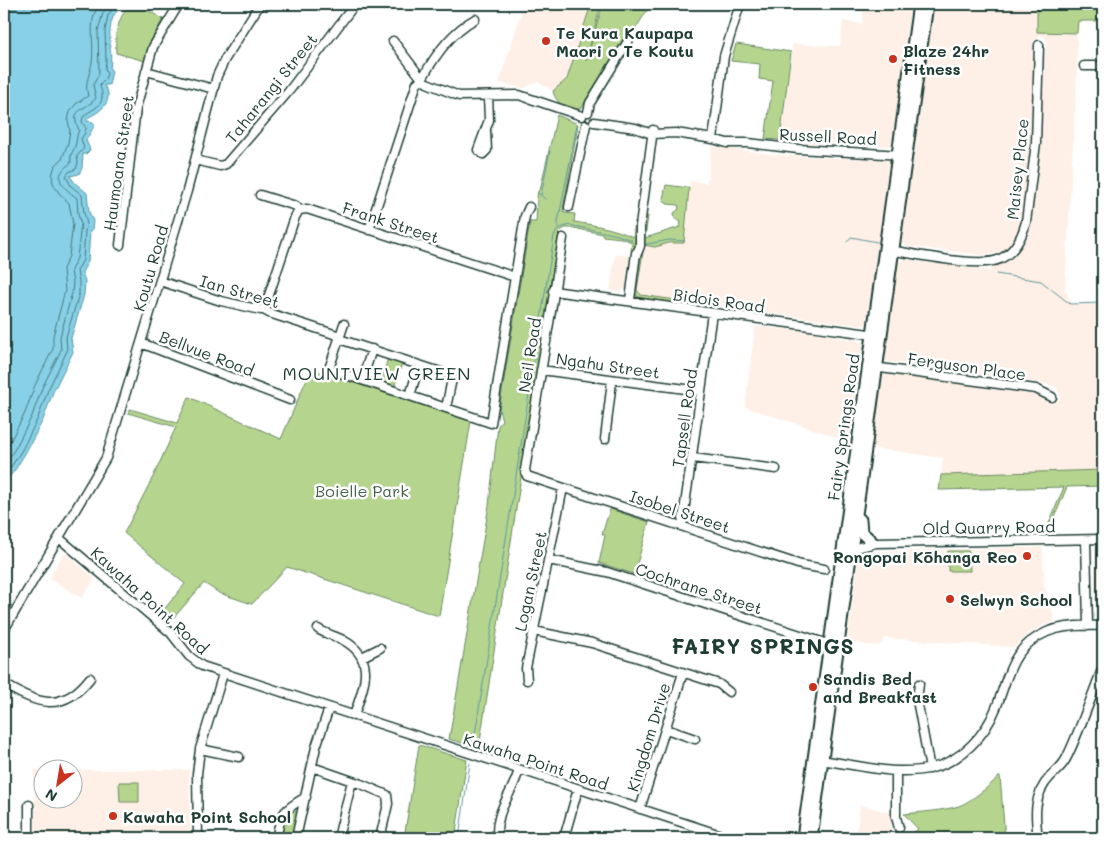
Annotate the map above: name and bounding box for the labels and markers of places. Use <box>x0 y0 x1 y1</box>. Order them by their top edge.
place label: Te Kura Kaupapa Maori o Te Koutu <box>556 22 694 61</box>
marker: Te Kura Kaupapa Maori o Te Koutu <box>540 35 552 47</box>
place label: Blaze 24hr Fitness <box>903 40 989 79</box>
marker: Blaze 24hr Fitness <box>887 53 899 65</box>
place label: Rongopai Kōhanga Reo <box>833 546 1017 567</box>
marker: Rongopai Kōhanga Reo <box>1021 550 1033 562</box>
place label: Selwyn School <box>960 589 1072 610</box>
marker: Selwyn School <box>944 593 956 605</box>
place label: Sandis Bed and Breakfast <box>823 668 937 707</box>
marker: Sandis Bed and Breakfast <box>807 681 819 693</box>
place label: Kawaha Point School <box>123 806 291 827</box>
marker: Kawaha Point School <box>107 810 119 822</box>

